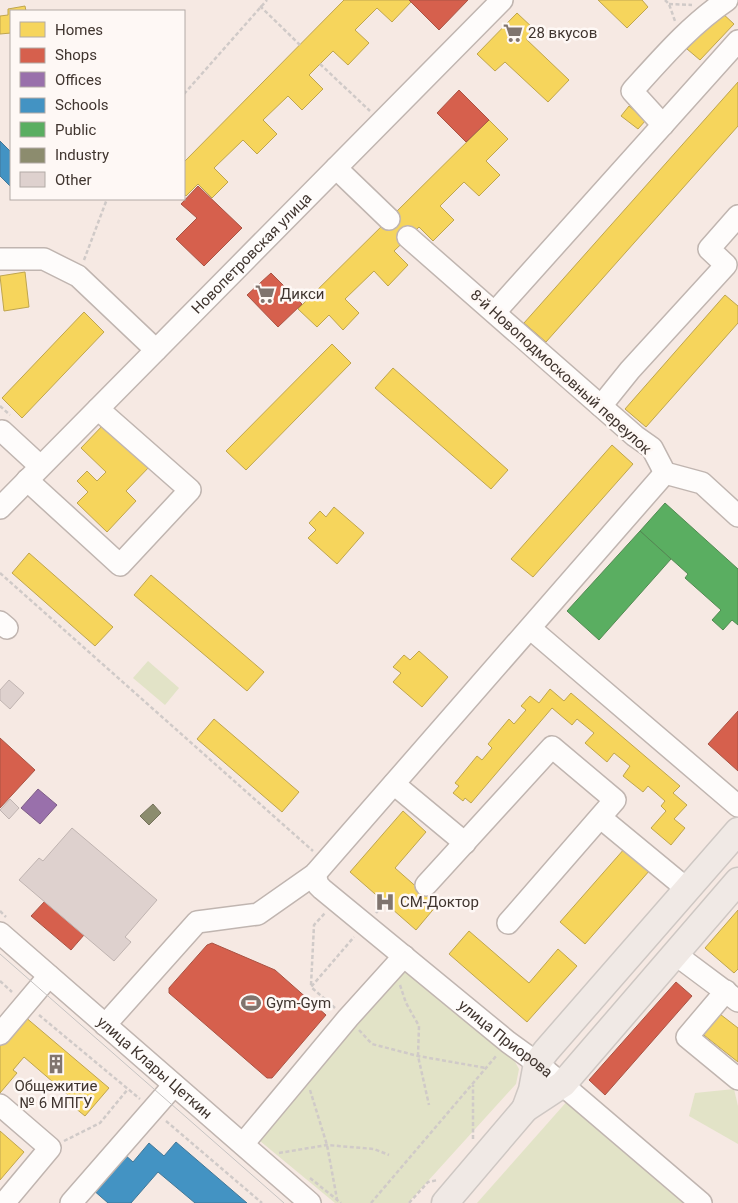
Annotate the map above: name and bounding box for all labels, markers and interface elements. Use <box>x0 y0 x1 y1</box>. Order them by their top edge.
legend <box>10 10 185 200</box>
text: Homes <box>55 21 103 39</box>
supermarket icon: 28 вкусов <box>502 22 524 44</box>
place label: 28 вкусов <box>528 24 597 42</box>
text: Shops <box>55 46 97 64</box>
text: Offices <box>55 71 102 89</box>
text: Schools <box>55 96 109 114</box>
text: Public <box>55 121 96 139</box>
text: Industry <box>55 146 109 164</box>
text: Other <box>55 171 92 189</box>
street label: Новопетровская улица <box>188 189 315 318</box>
supermarket icon: Дикси <box>254 283 276 305</box>
place label: Дикси <box>280 285 324 303</box>
street label: 8-й Новоподмосковный переулок <box>467 286 655 458</box>
hospital icon: СМ-Доктор <box>374 891 396 913</box>
place label: СМ-Доктор <box>400 893 479 911</box>
sports icon: Gym-Gym <box>240 992 262 1014</box>
place label: Gym-Gym <box>266 994 331 1012</box>
street label: улица Приорова <box>455 996 556 1081</box>
street label: улица Клары Цеткин <box>93 1013 216 1123</box>
building icon: Общежитие № 6 МПГУ <box>45 1053 67 1075</box>
place label: Общежитие № 6 МПГУ <box>15 1077 98 1112</box>

